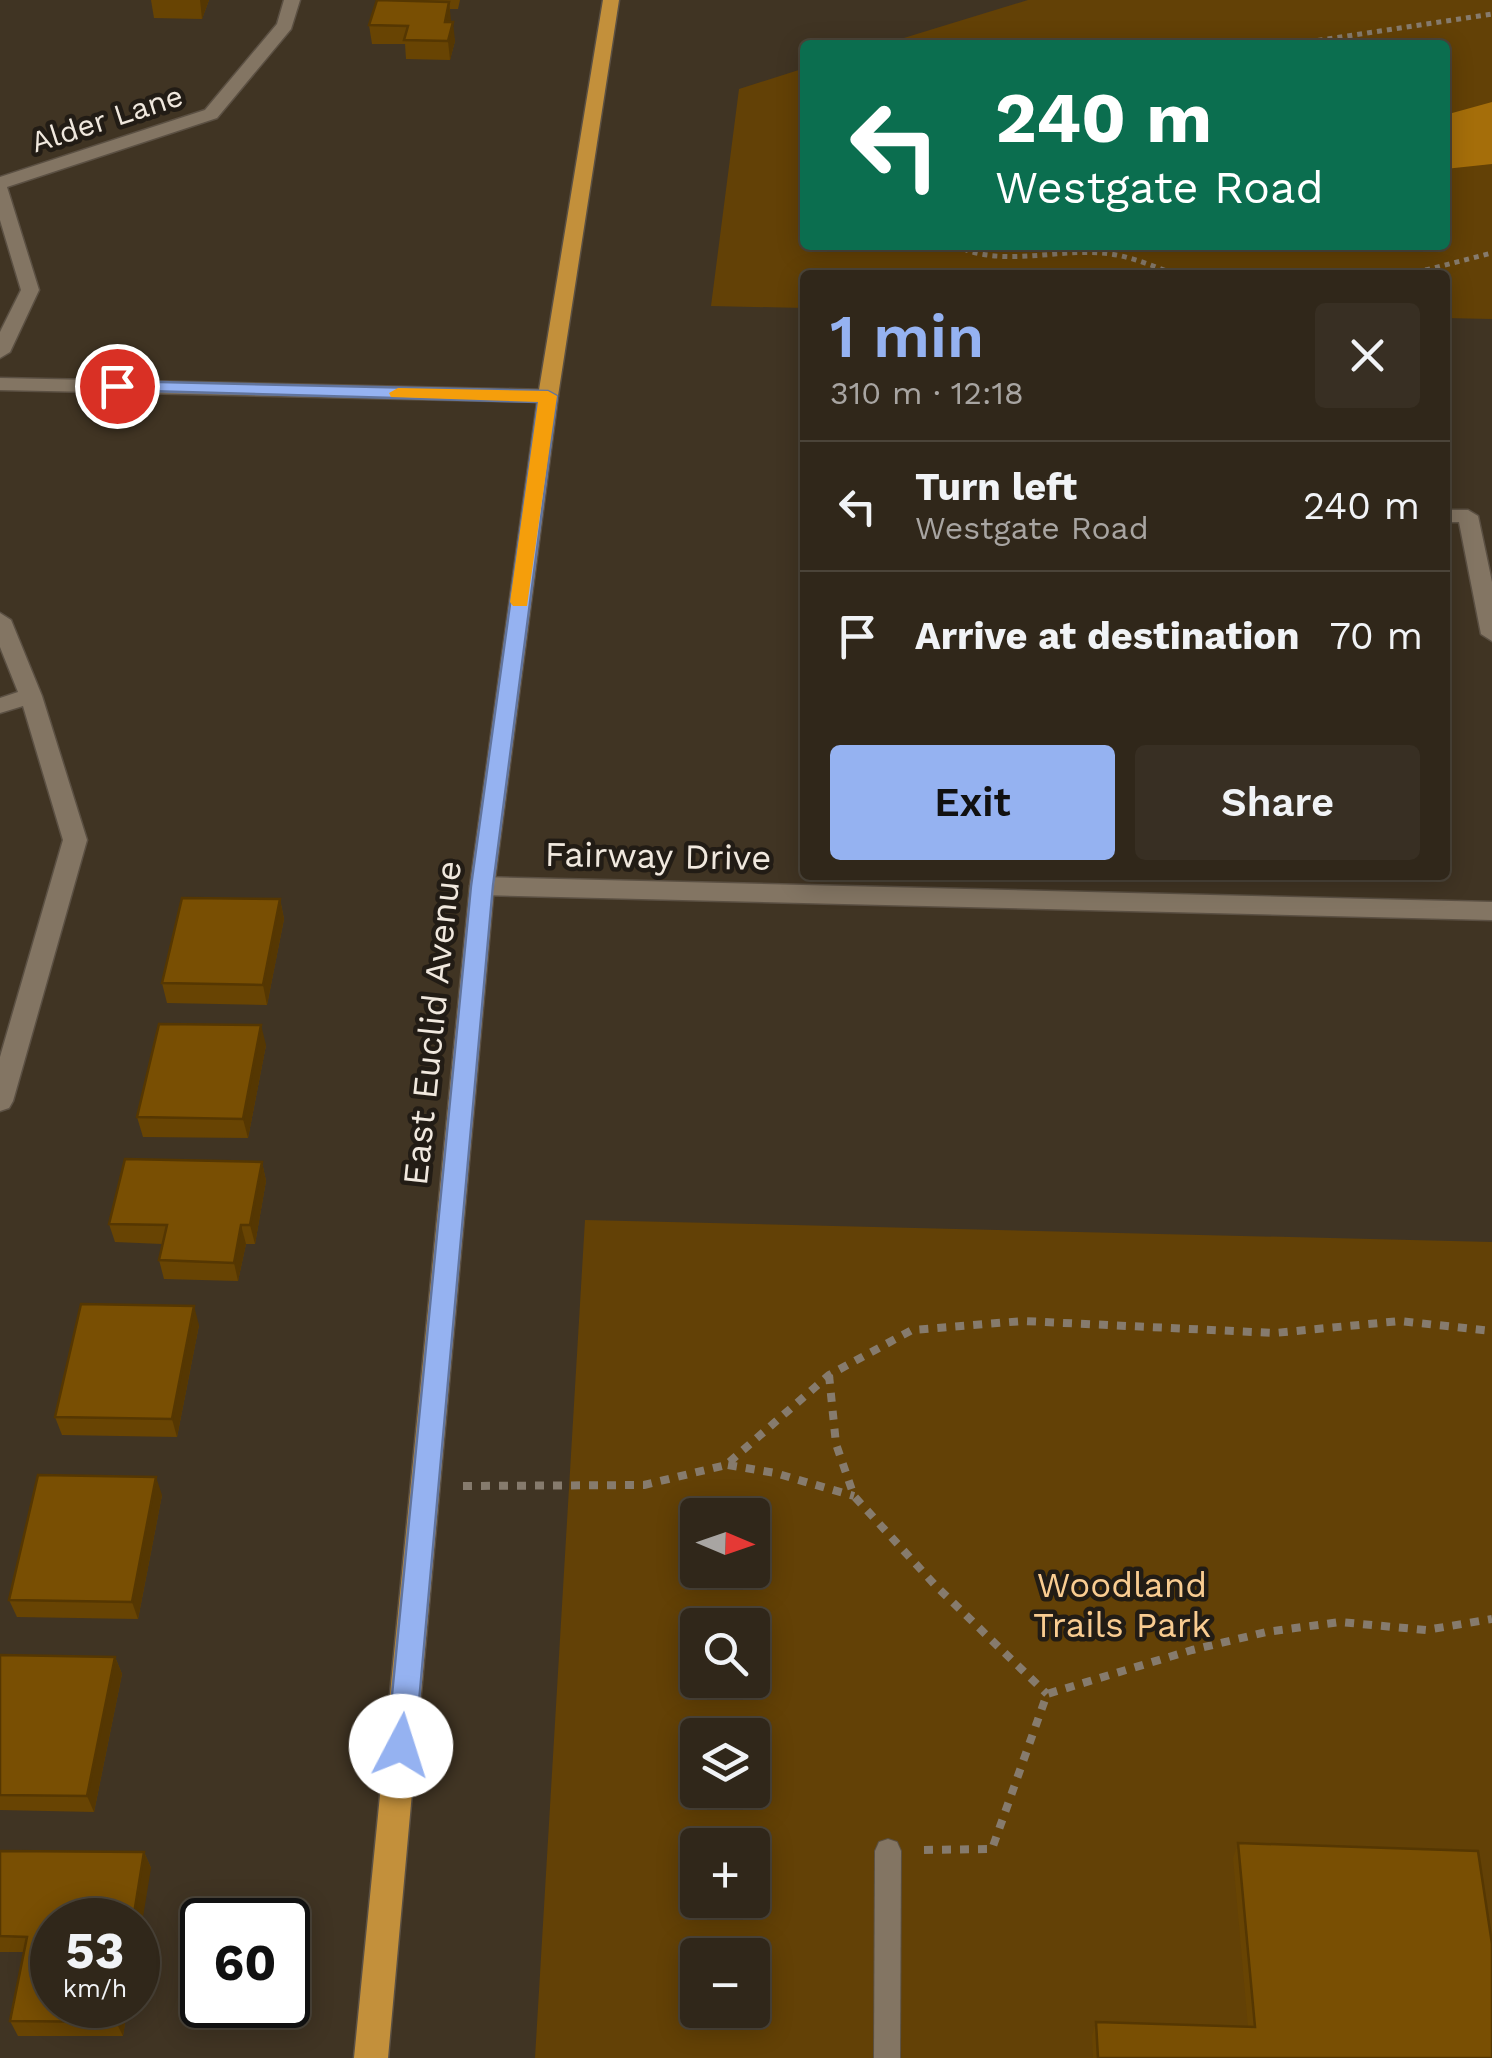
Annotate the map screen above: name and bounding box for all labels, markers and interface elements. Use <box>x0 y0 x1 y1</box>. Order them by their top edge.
text: 240 m <box>995 77 1212 159</box>
street label: Alder Lane <box>26 78 187 160</box>
icon: left <box>830 80 960 210</box>
text: Westgate Road <box>995 161 1324 214</box>
text: 1 min <box>830 301 984 372</box>
button: close <box>1315 303 1420 408</box>
pin <box>75 344 160 429</box>
icon: arrive <box>90 359 145 414</box>
text: 310 m · 12:18 <box>830 374 1024 412</box>
text: Turn left <box>915 465 1077 509</box>
icon: left <box>830 479 885 534</box>
text: 240 m <box>1303 484 1420 528</box>
text: Westgate Road <box>915 509 1149 547</box>
icon: arrive <box>830 609 885 664</box>
text: Arrive at destination <box>915 614 1300 658</box>
text: 70 m <box>1330 614 1423 658</box>
button: Exit <box>830 745 1115 860</box>
button: Share <box>1135 745 1420 860</box>
street label: Fairway Drive <box>544 833 772 879</box>
street label: East Euclid Avenue <box>394 858 470 1188</box>
north arrow <box>680 1498 770 1588</box>
map controls <box>680 1498 770 2028</box>
park label: Woodland Trails Park <box>1033 1564 1211 1646</box>
button: search <box>680 1608 770 1698</box>
position arrow <box>349 1694 453 1798</box>
button: layers <box>680 1718 770 1808</box>
button: + <box>680 1828 770 1918</box>
speed limit sign: 60 <box>180 1898 310 2028</box>
text: 53 <box>66 1921 124 1980</box>
button: − <box>680 1938 770 2028</box>
text: km/h <box>63 1974 127 2003</box>

